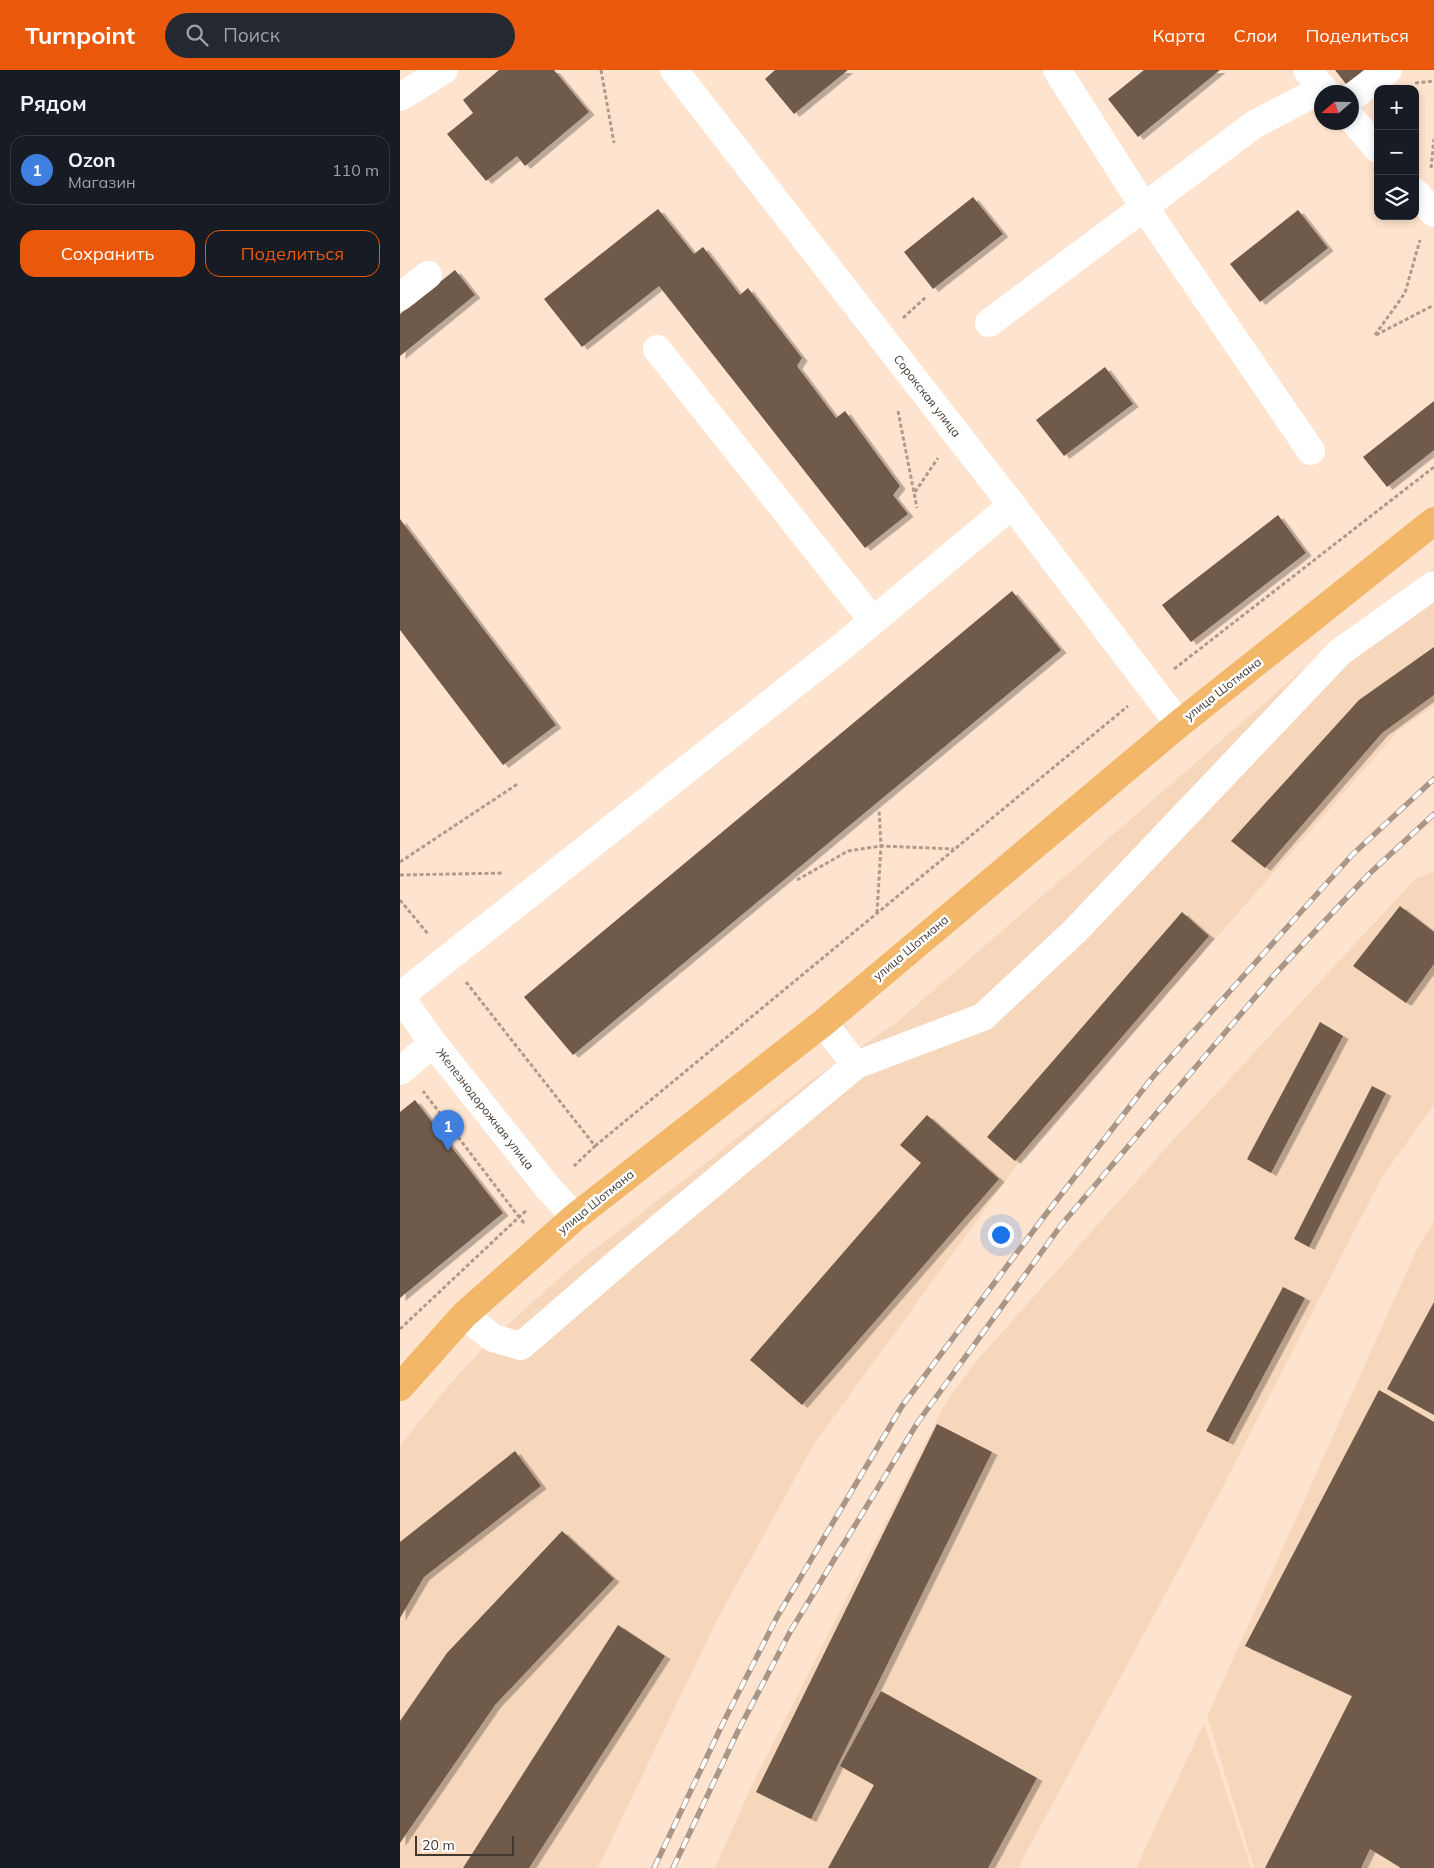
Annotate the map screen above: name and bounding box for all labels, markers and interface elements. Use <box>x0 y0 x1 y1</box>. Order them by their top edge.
search box <box>165 13 515 58</box>
text: Turnpoint <box>25 20 135 50</box>
icon: search <box>183 21 211 49</box>
text: Поиск <box>223 23 280 47</box>
text: Карта <box>1153 24 1205 47</box>
text: Слои <box>1233 24 1278 47</box>
text: Поделиться <box>1306 24 1409 47</box>
north arrow <box>1314 85 1359 130</box>
map controls <box>1374 85 1419 220</box>
button: + <box>1374 85 1419 130</box>
text: Рядом <box>20 90 87 116</box>
button: − <box>1374 130 1419 175</box>
text: Ozon <box>68 148 115 172</box>
text: 1 <box>32 160 42 180</box>
text: 110 m <box>332 160 379 180</box>
text: Магазин <box>68 172 136 192</box>
button: layers <box>1374 175 1419 220</box>
button: Сохранить <box>20 230 195 277</box>
button: Поделиться <box>205 230 380 277</box>
street label: Сорокская улица <box>891 352 964 440</box>
street label: улица Шотмана <box>1181 654 1264 723</box>
street label: улица Шотмана <box>870 912 951 983</box>
street label: Железнодорожная улица <box>433 1045 537 1172</box>
pin: 1 <box>432 1110 464 1151</box>
street label: улица Шотмана <box>555 1166 637 1237</box>
your location <box>988 1222 1014 1248</box>
scale bar <box>415 1833 514 1856</box>
text: 20 m <box>422 1836 455 1854</box>

